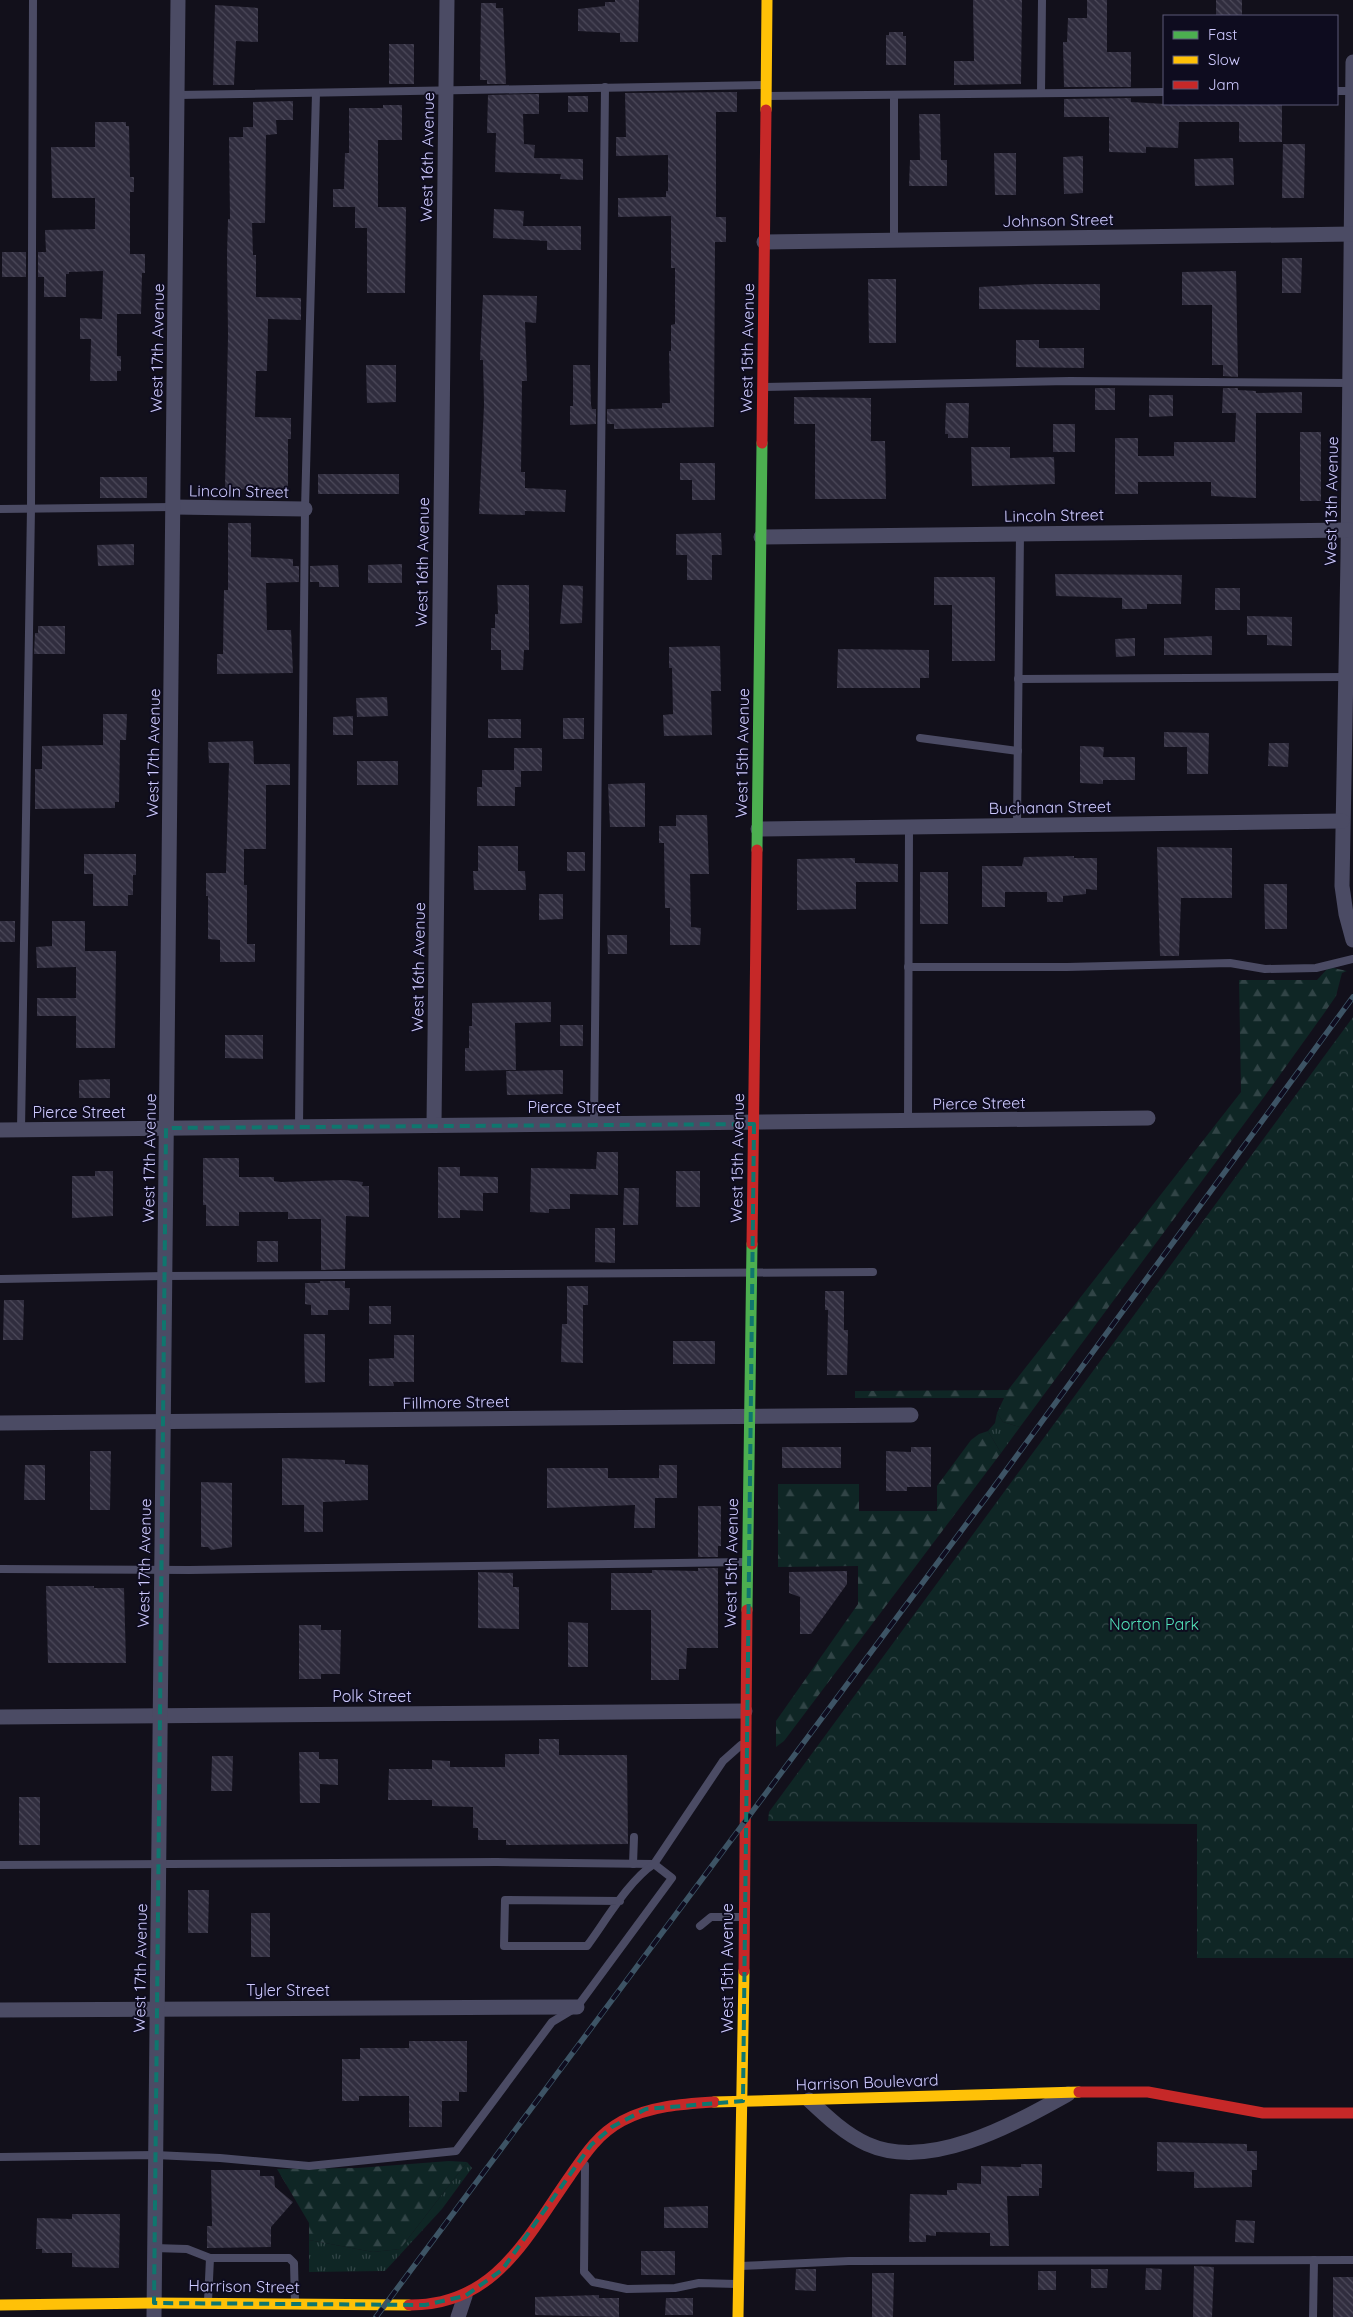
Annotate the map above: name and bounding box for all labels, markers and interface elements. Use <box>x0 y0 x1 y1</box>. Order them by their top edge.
legend <box>1163 15 1338 105</box>
text: Fast <box>1208 25 1237 44</box>
text: Slow <box>1208 50 1240 69</box>
text: Jam <box>1208 75 1239 94</box>
street label: West 16th Avenue <box>416 92 438 222</box>
street label: Johnson Street <box>1002 209 1114 231</box>
street label: West 17th Avenue <box>146 283 168 413</box>
street label: West 15th Avenue <box>736 283 758 413</box>
street label: West 13th Avenue <box>1320 436 1342 566</box>
street label: Lincoln Street <box>189 480 289 502</box>
street label: West 16th Avenue <box>411 497 433 627</box>
street label: Lincoln Street <box>1004 504 1104 526</box>
street label: West 17th Avenue <box>142 688 164 818</box>
street label: West 15th Avenue <box>731 688 753 818</box>
street label: Buchanan Street <box>988 796 1112 818</box>
street label: West 16th Avenue <box>407 902 429 1032</box>
street label: Pierce Street <box>932 1092 1026 1114</box>
street label: West 17th Avenue <box>138 1093 160 1223</box>
street label: West 15th Avenue <box>726 1093 748 1223</box>
street label: Pierce Street <box>527 1097 621 1117</box>
street label: Pierce Street <box>32 1102 126 1122</box>
street label: Fillmore Street <box>402 1391 510 1413</box>
street label: West 17th Avenue <box>133 1498 155 1628</box>
street label: West 15th Avenue <box>720 1498 742 1628</box>
park label: Norton Park <box>1109 1614 1199 1634</box>
street label: Polk Street <box>332 1686 412 1706</box>
street label: West 17th Avenue <box>129 1903 151 2033</box>
street label: West 15th Avenue <box>717 1903 737 2033</box>
street label: Tyler Street <box>246 1980 330 2000</box>
street label: Harrison Boulevard <box>795 2070 939 2094</box>
street label: Harrison Street <box>188 2275 300 2297</box>

